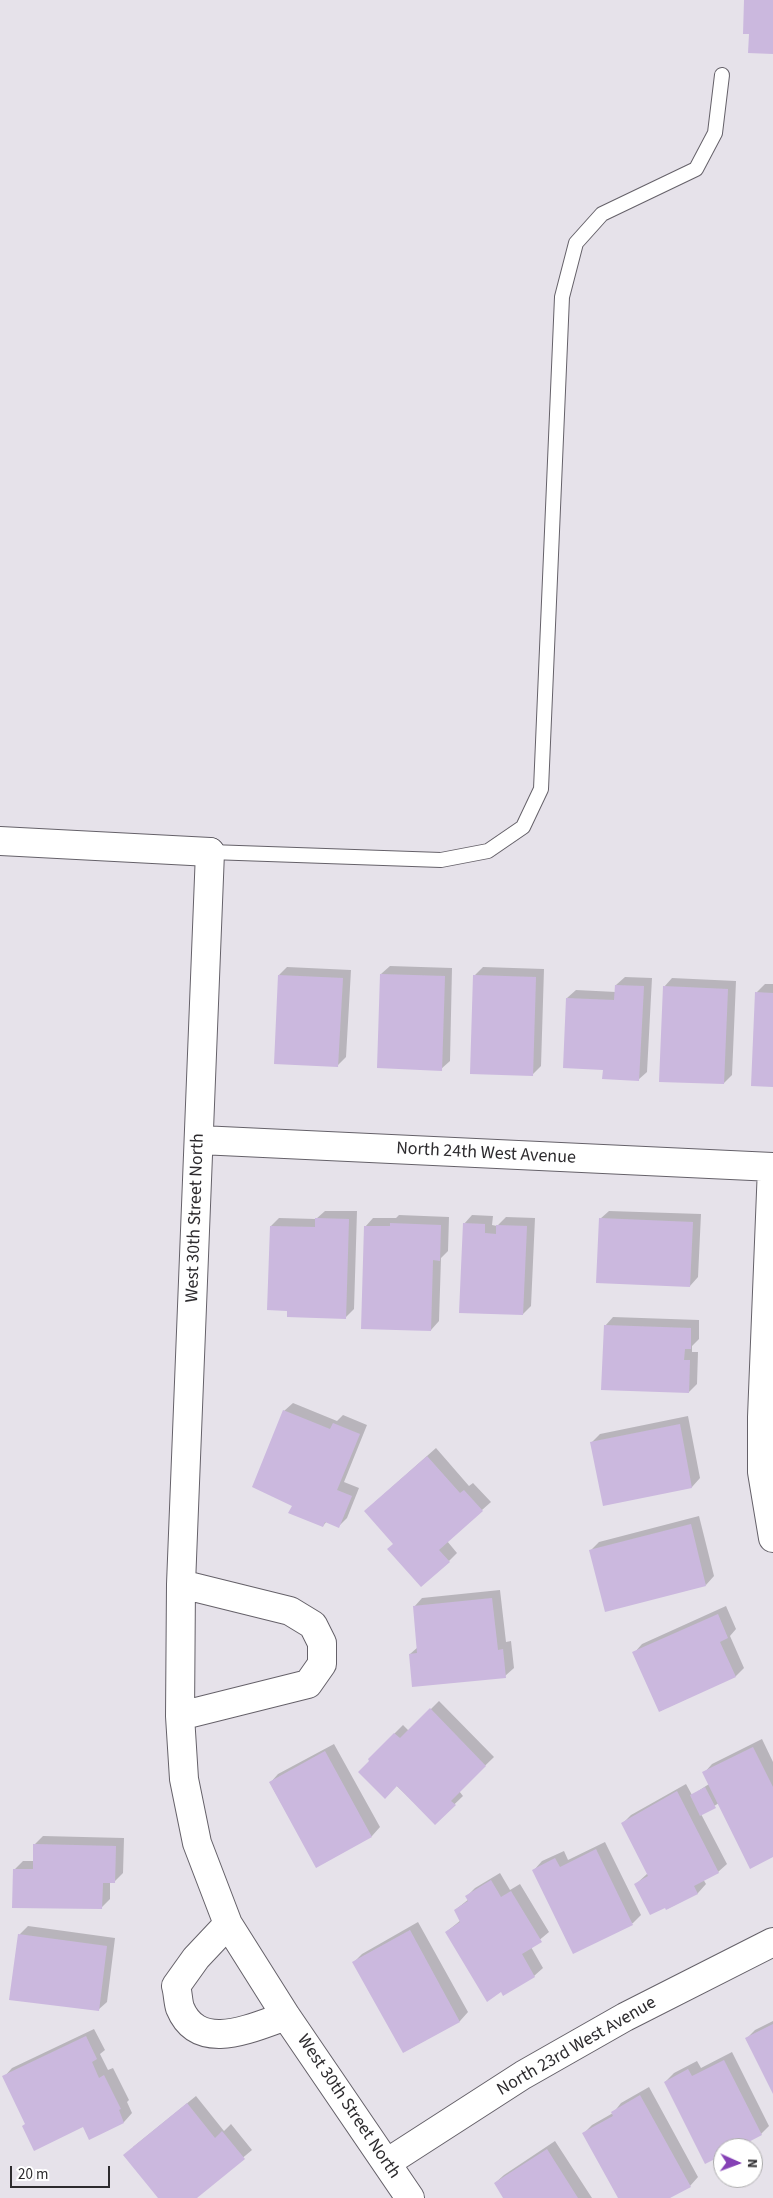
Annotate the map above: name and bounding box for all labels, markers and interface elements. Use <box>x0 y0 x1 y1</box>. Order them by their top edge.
street label: West 30th Street North <box>182 1133 210 1303</box>
street label: North 24th West Avenue <box>396 1139 576 1169</box>
street label: North 23rd West Avenue <box>494 1993 660 2101</box>
street label: West 30th Street North <box>292 2031 404 2183</box>
north arrow <box>713 2138 763 2188</box>
scale bar <box>12 2156 112 2188</box>
text: N <box>742 2158 762 2168</box>
text: 20 m <box>18 2164 48 2185</box>

